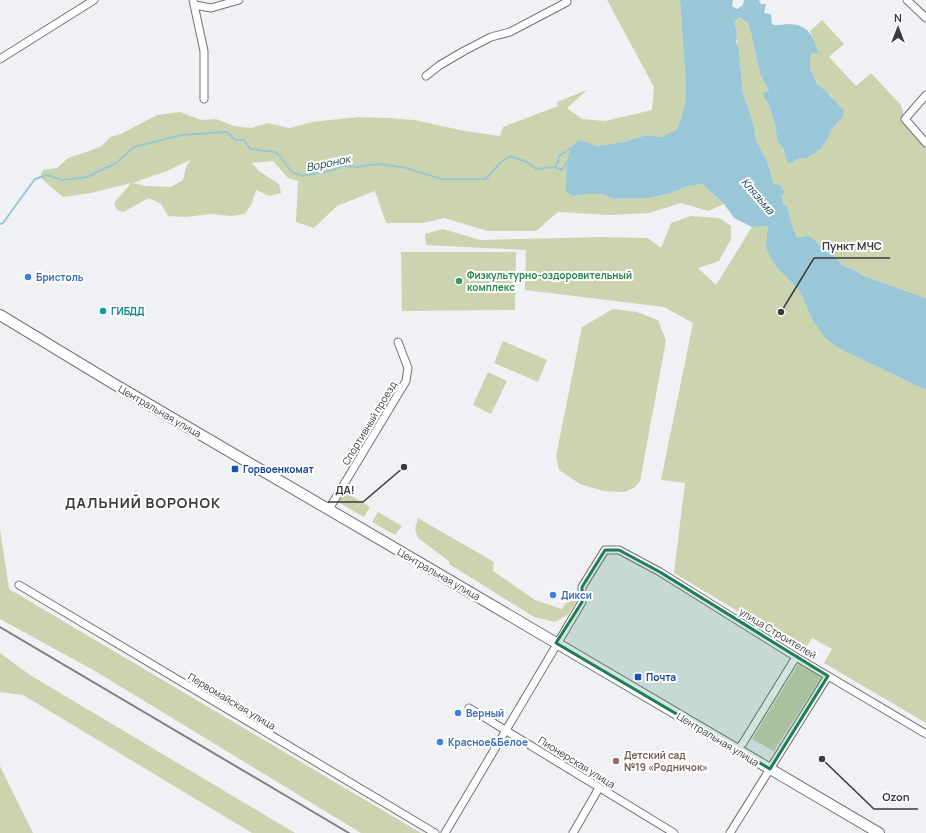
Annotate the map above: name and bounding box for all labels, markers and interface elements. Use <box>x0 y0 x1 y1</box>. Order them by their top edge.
north arrow <box>878 8 918 48</box>
text: N <box>894 10 902 25</box>
water label: Воронок <box>304 150 353 174</box>
water label: Клязьма <box>738 174 779 218</box>
callout: Пункт МЧС <box>814 235 890 258</box>
text: Пункт МЧС <box>822 238 882 253</box>
place label: Физкультурно-оздоровительный комплекс <box>467 268 632 294</box>
place label: Бристоль <box>36 270 84 284</box>
marker: Бристоль <box>23 272 33 282</box>
marker: Физкультурно-оздоровительный комплекс <box>454 276 464 286</box>
place label: ГИБДД <box>111 304 145 318</box>
marker: ГИБДД <box>98 306 108 316</box>
street label: Спортивный проезд <box>338 379 400 467</box>
street label: Центральная улица <box>116 382 204 440</box>
place label: Горвоенкомат <box>243 462 314 476</box>
marker: Горвоенкомат <box>230 464 240 474</box>
callout: ДА! <box>328 479 363 502</box>
text: ДА! <box>335 482 355 497</box>
district label: ДАЛЬНИЙ ВОРОНОК <box>65 493 221 512</box>
street label: Центральная улица <box>395 545 483 603</box>
place label: Дикси <box>561 588 592 602</box>
marker: Дикси <box>548 590 558 600</box>
street label: улица Строителей <box>737 604 819 662</box>
street label: Первомайская улица <box>186 669 278 733</box>
place label: Почта <box>646 670 676 684</box>
marker: Почта <box>633 672 643 682</box>
place label: Верный <box>466 706 504 720</box>
marker: Верный <box>453 708 463 718</box>
street label: Центральная улица <box>674 709 762 769</box>
street label: Пионерская улица <box>536 733 618 791</box>
place label: Красное&Белое <box>448 735 528 749</box>
marker: Красное&Белое <box>435 737 445 747</box>
place label: Детский сад №19 «Родничок» <box>624 748 708 774</box>
marker: Детский сад №19 «Родничок» <box>611 756 621 766</box>
callout: Ozon <box>874 786 918 809</box>
text: Ozon <box>882 789 910 804</box>

